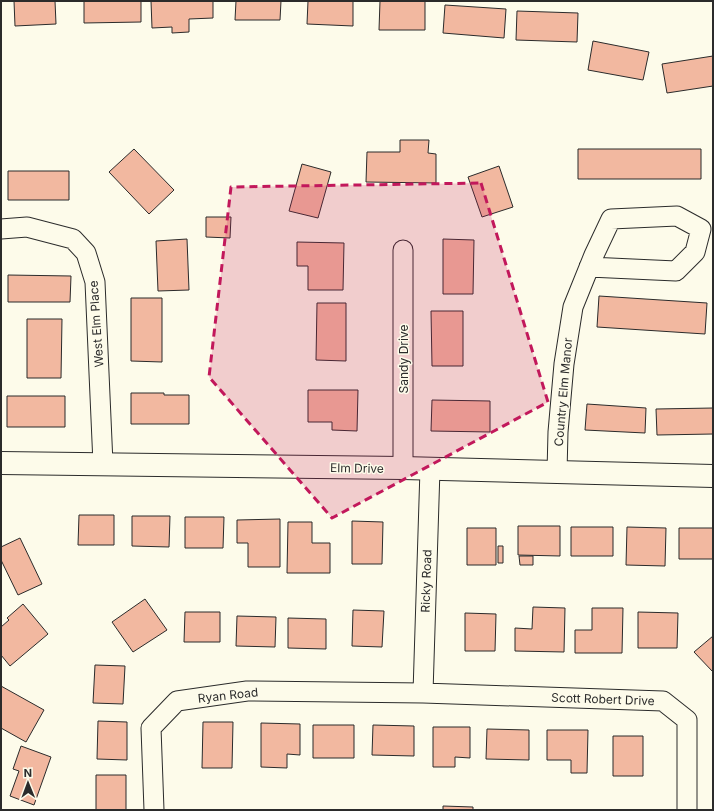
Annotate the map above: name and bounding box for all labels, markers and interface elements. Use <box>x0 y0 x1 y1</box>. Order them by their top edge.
street label: West Elm Place <box>85 280 107 368</box>
street label: Sandy Drive <box>396 325 411 393</box>
street label: Country Elm Manor <box>551 336 575 447</box>
street label: Elm Drive <box>330 460 384 476</box>
street label: Ricky Road <box>417 549 435 613</box>
street label: Ryan Road <box>197 684 259 706</box>
street label: Scott Robert Drive <box>551 690 655 708</box>
north arrow <box>8 763 48 803</box>
text: N <box>24 766 32 780</box>

